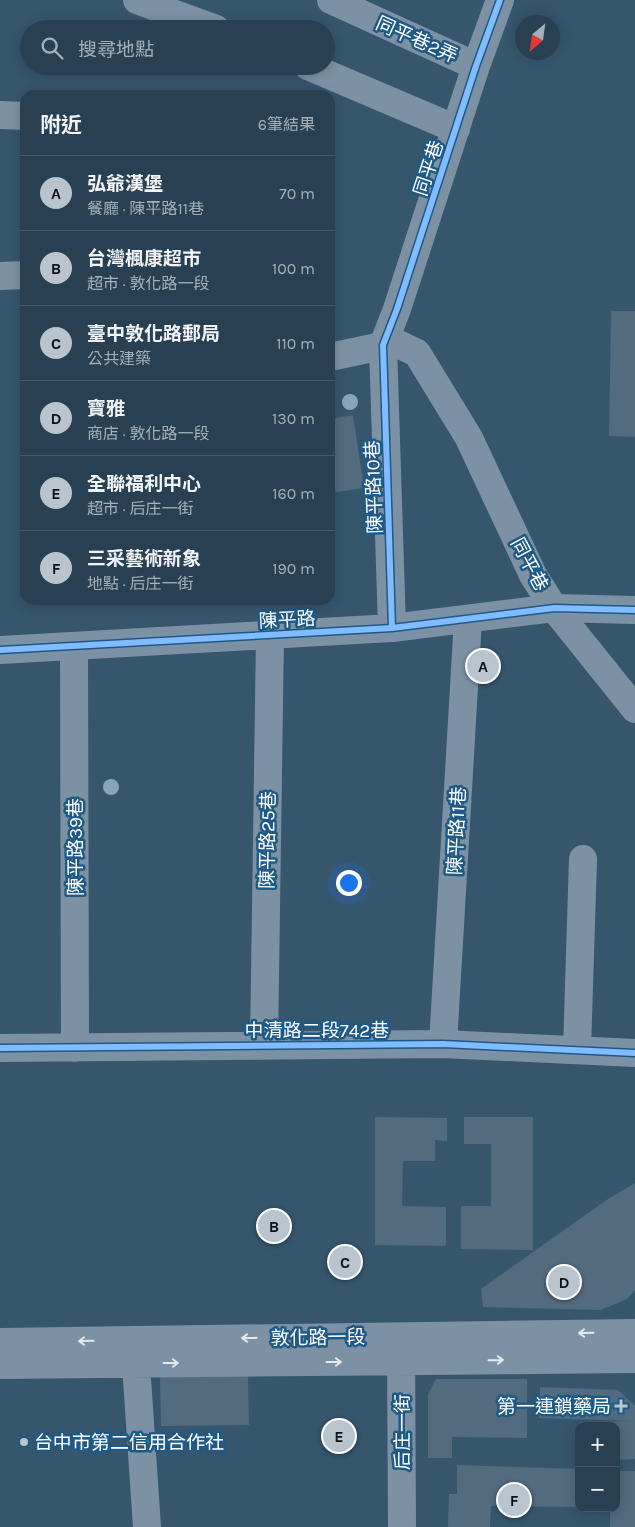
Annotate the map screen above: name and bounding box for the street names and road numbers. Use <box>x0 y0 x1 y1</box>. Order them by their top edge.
street label: 同平巷2弄 <box>372 12 461 68</box>
street label: 同平巷 <box>410 138 448 199</box>
street label: 陳平路10巷 <box>361 440 387 534</box>
street label: 同平巷 <box>506 534 552 595</box>
street label: 陳平路 <box>258 608 316 632</box>
street label: 陳平路11巷 <box>444 786 470 876</box>
street label: 陳平路25巷 <box>256 791 280 889</box>
street label: 陳平路39巷 <box>65 798 87 896</box>
street label: 中清路二段742巷 <box>245 1020 389 1042</box>
street label: 敦化路一段 <box>270 1326 366 1350</box>
street label: 后庄一街 <box>392 1394 414 1470</box>

